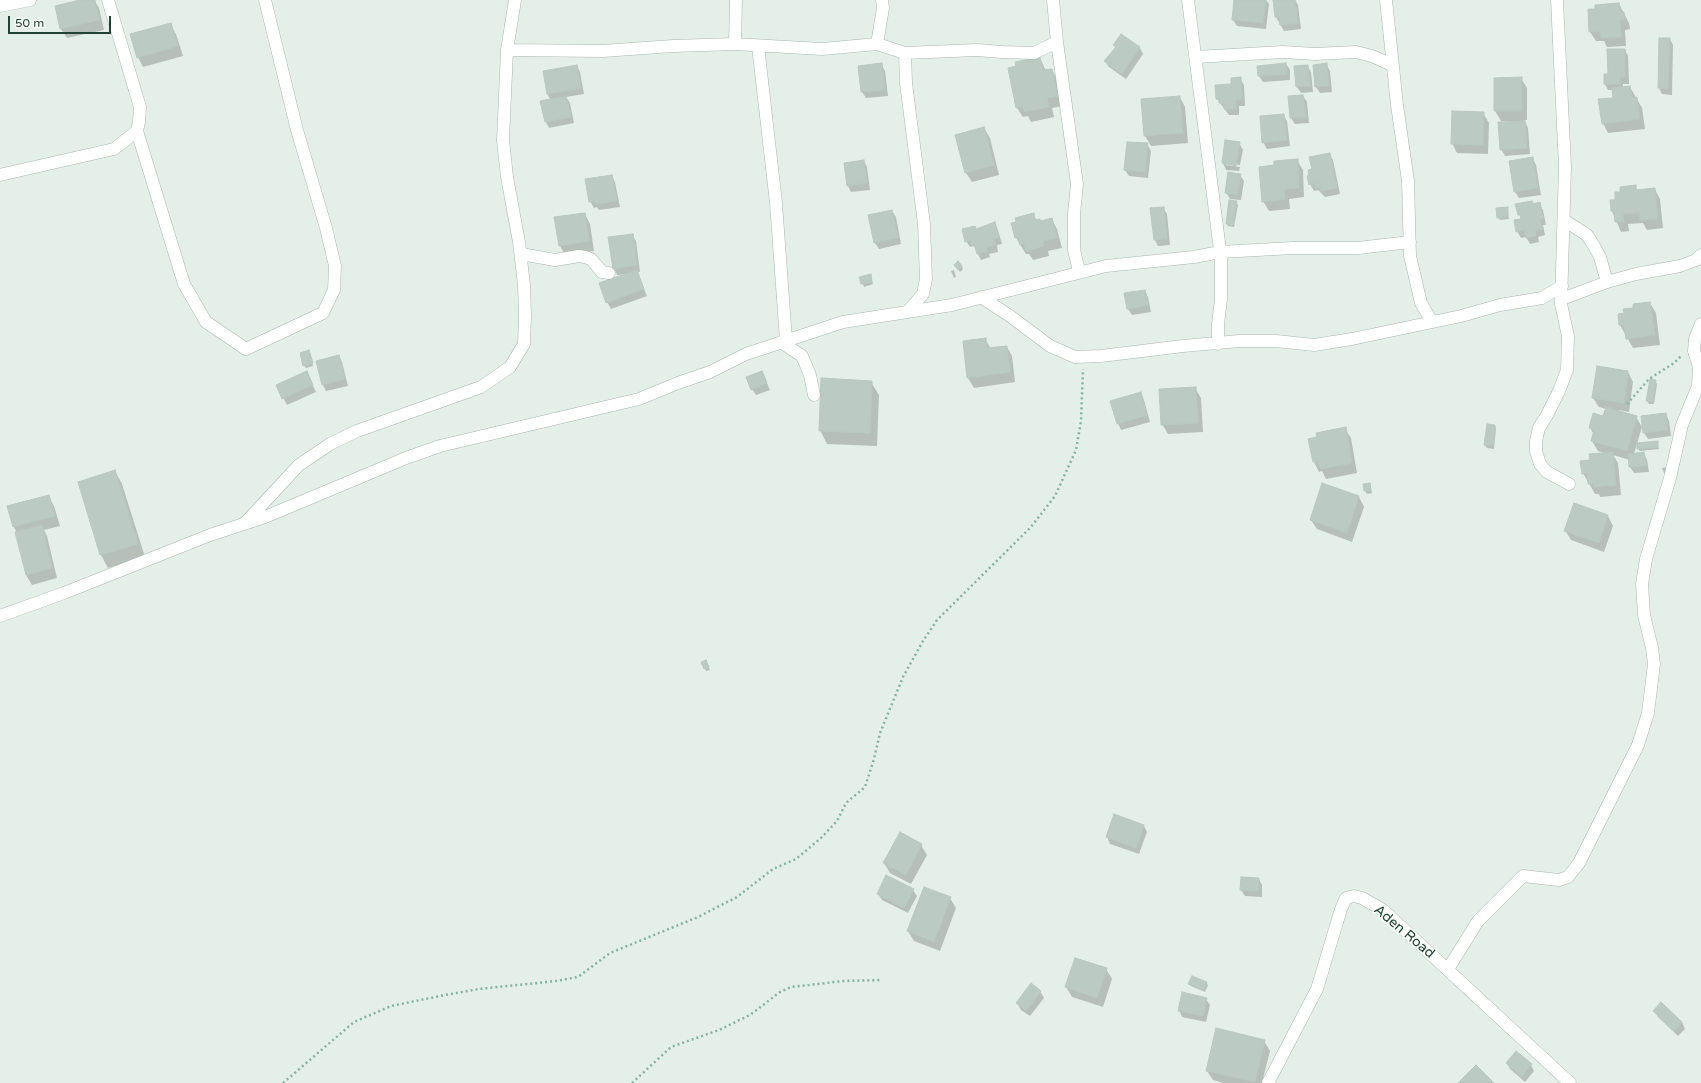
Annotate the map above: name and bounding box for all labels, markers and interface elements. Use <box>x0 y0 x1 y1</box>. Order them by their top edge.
scale bar <box>10 8 113 34</box>
text: 50 m <box>15 16 44 30</box>
street label: Aden Road <box>1370 902 1438 962</box>

